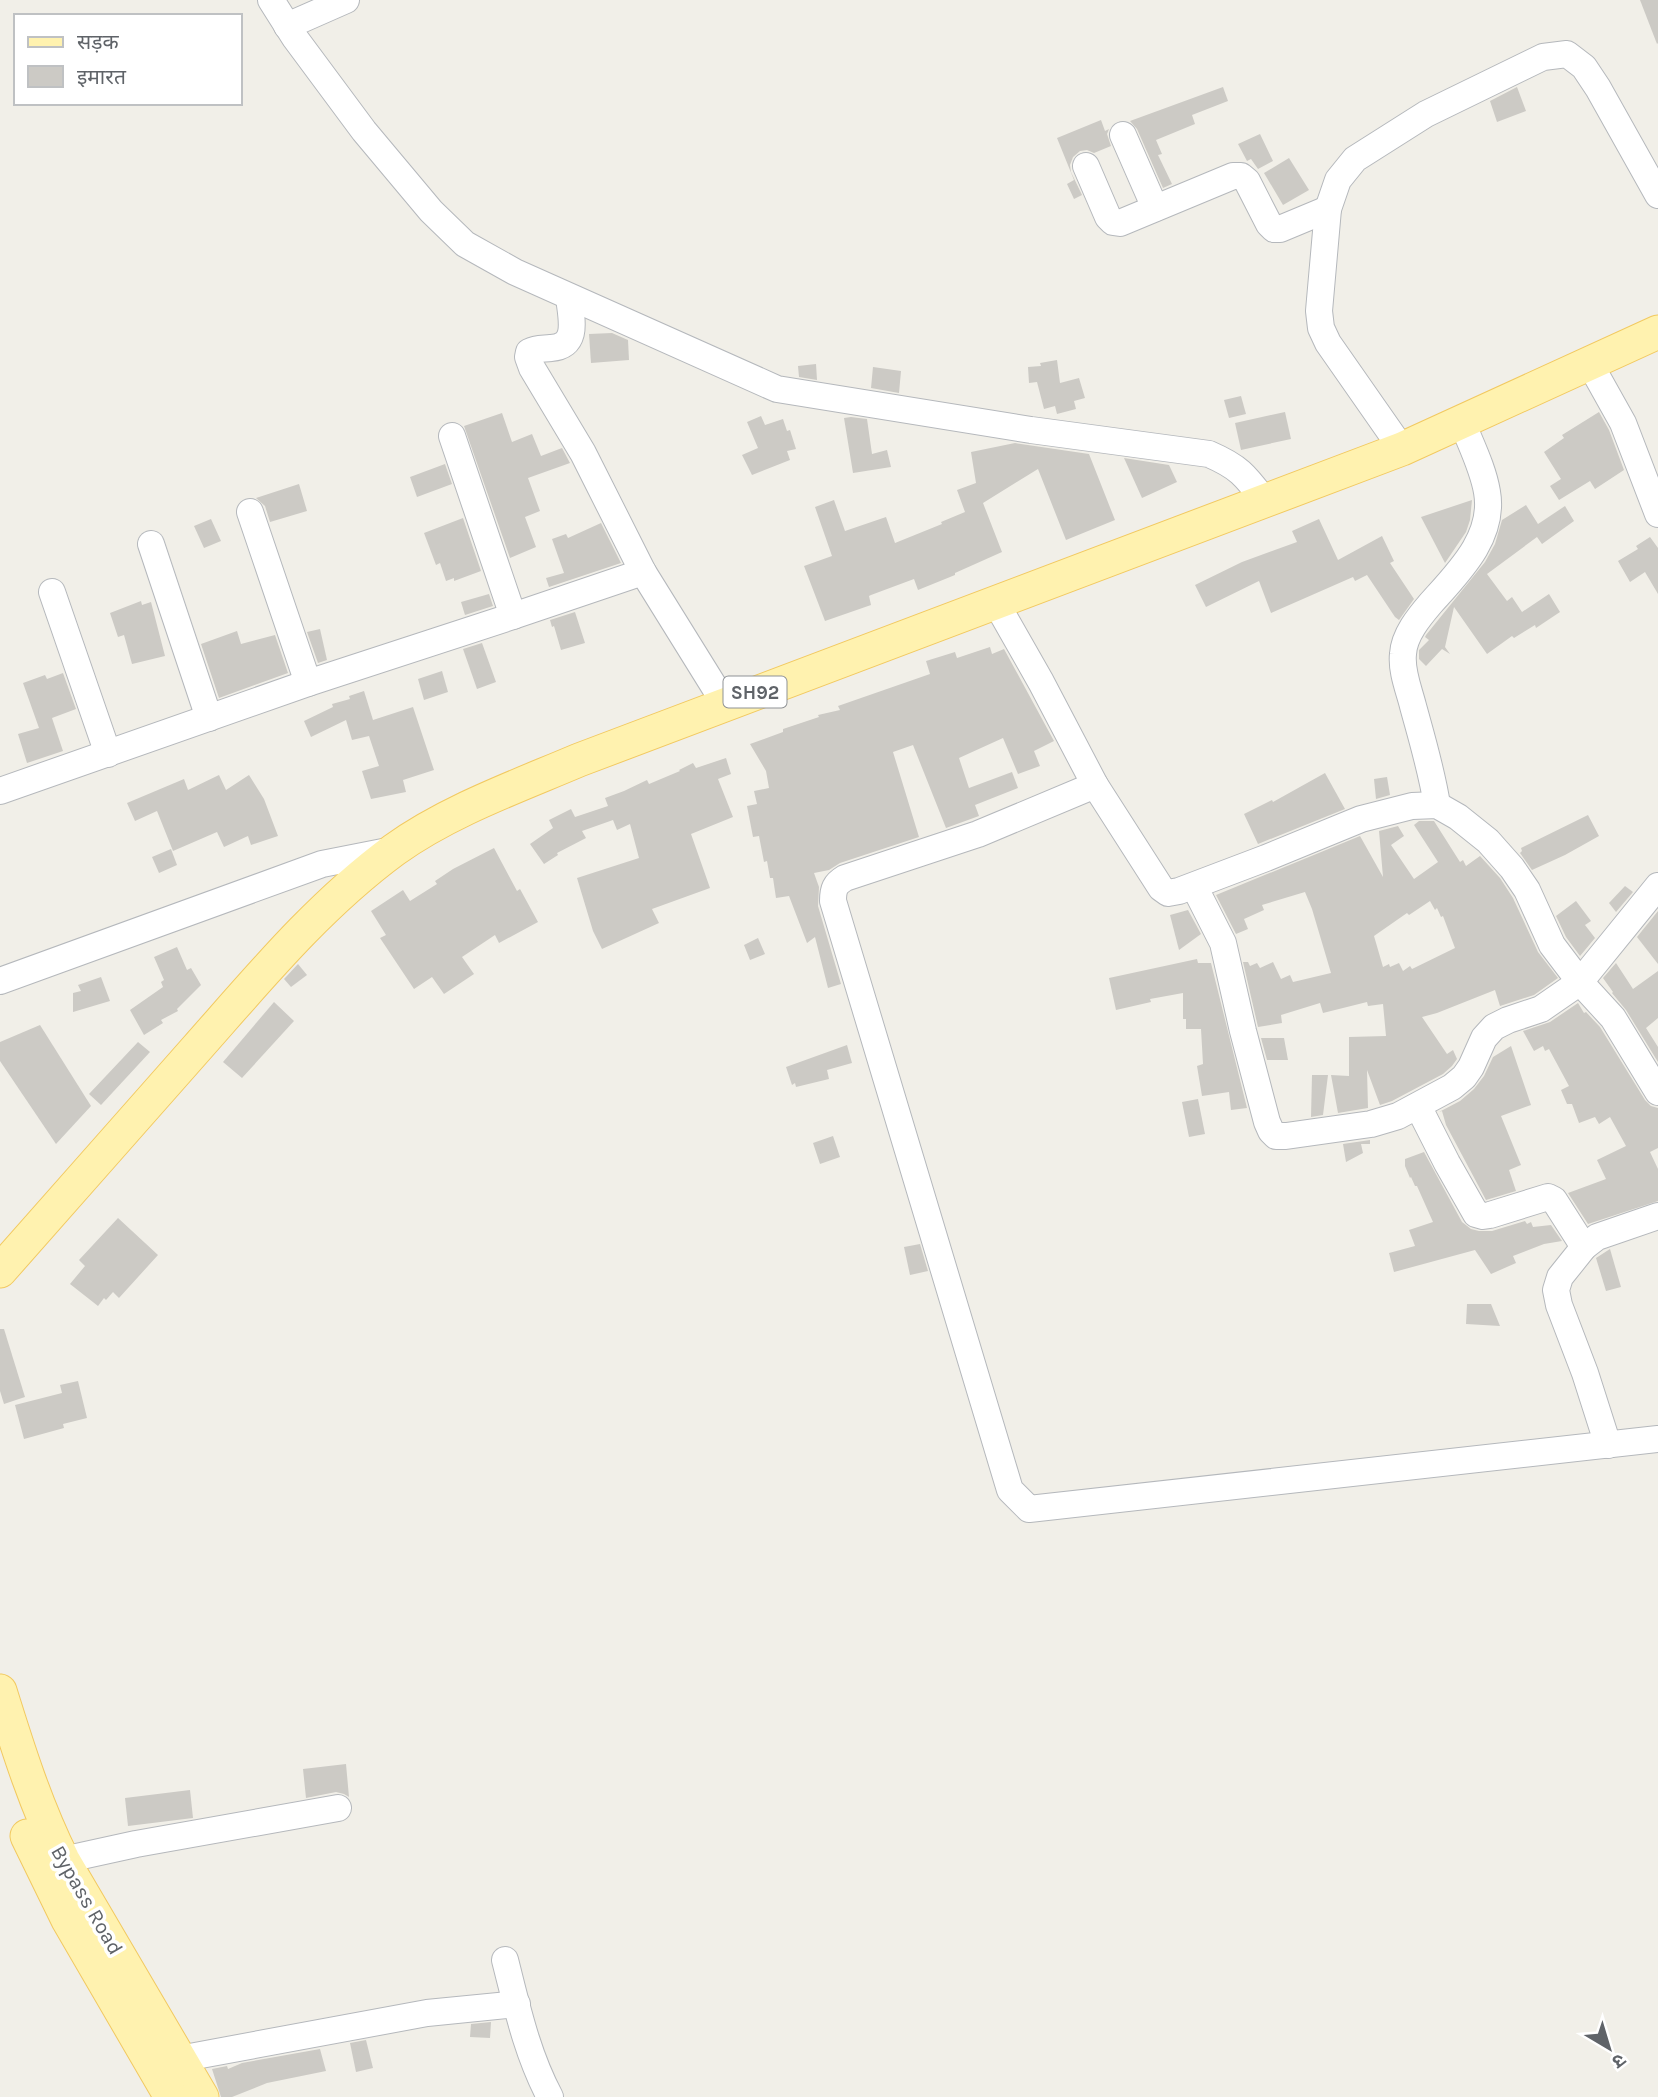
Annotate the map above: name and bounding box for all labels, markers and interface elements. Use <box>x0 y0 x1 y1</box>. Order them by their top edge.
legend <box>14 14 242 105</box>
text: सड़क <box>77 30 119 54</box>
text: इमारत <box>77 65 127 89</box>
road number: SH92 <box>724 677 786 708</box>
street label: Bypass Road <box>46 1841 128 1959</box>
north arrow <box>1574 2013 1644 2083</box>
text: उ <box>1607 2049 1630 2073</box>

